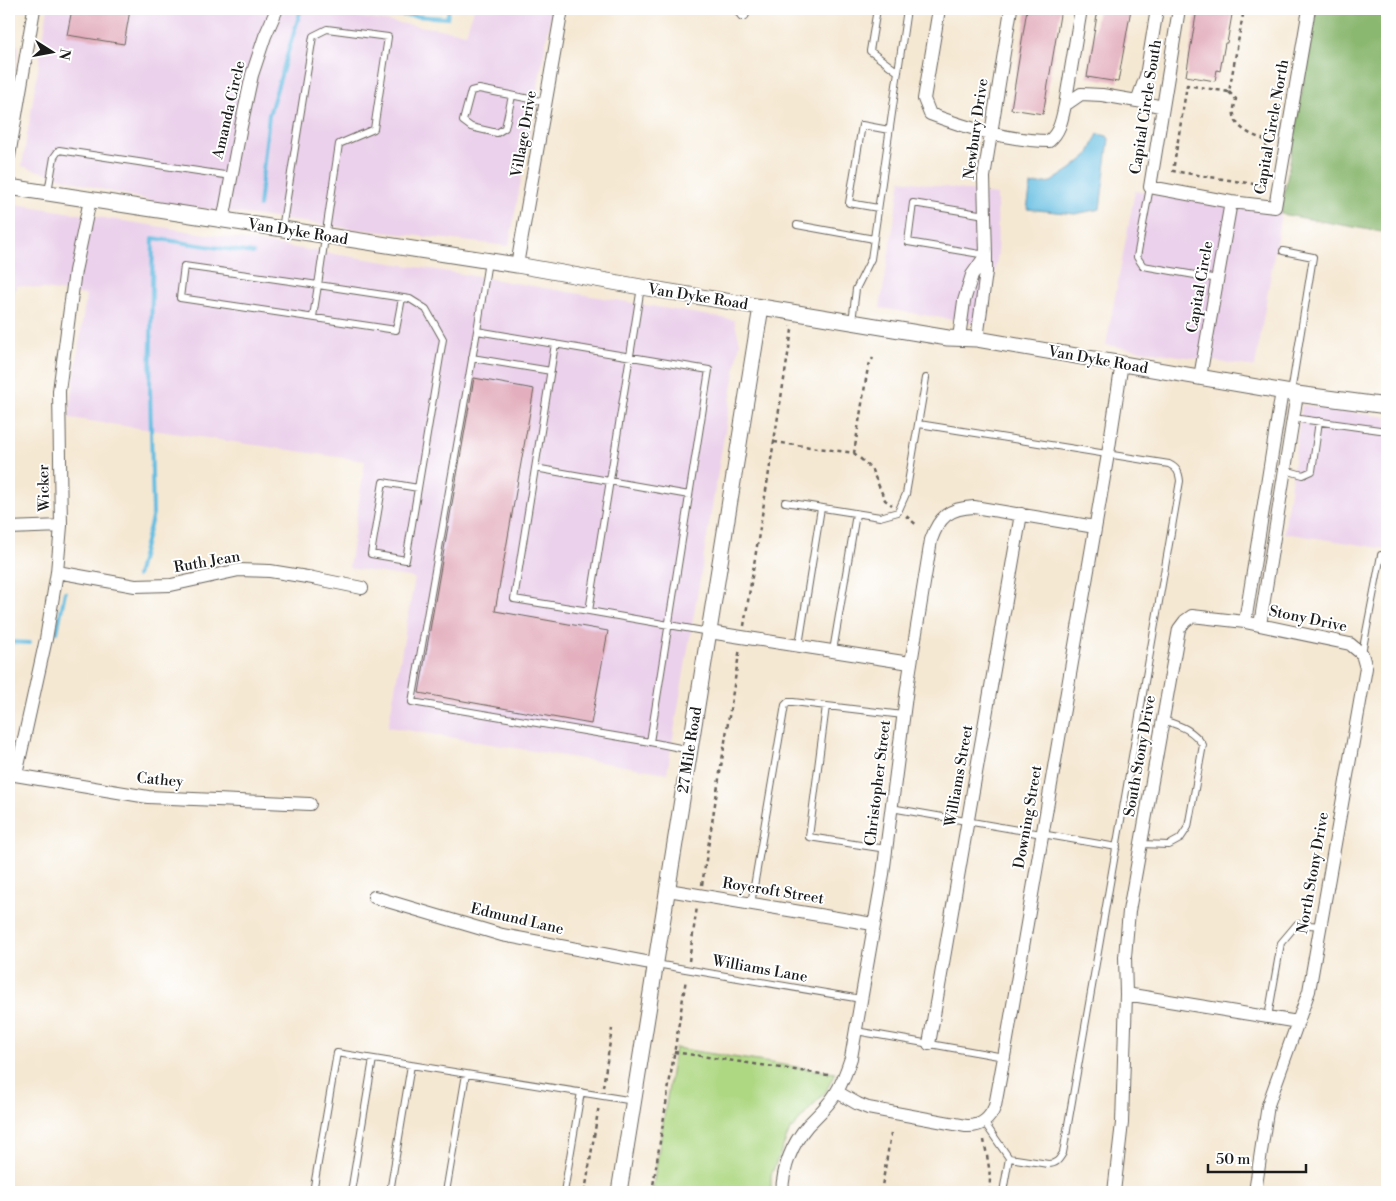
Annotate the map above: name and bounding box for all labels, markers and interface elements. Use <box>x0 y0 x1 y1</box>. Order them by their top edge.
north arrow <box>28 28 78 78</box>
street label: Capital Circle South <box>1126 38 1166 176</box>
text: N <box>54 47 74 61</box>
street label: Capital Circle North <box>1251 58 1293 196</box>
street label: Amanda Circle <box>208 59 250 162</box>
street label: Newbury Drive <box>960 77 992 181</box>
street label: Village Drive <box>507 89 541 180</box>
street label: Van Dyke Road <box>246 215 350 249</box>
street label: Capital Circle <box>1183 240 1217 334</box>
street label: Van Dyke Road <box>646 280 750 314</box>
street label: Van Dyke Road <box>1046 342 1150 378</box>
street label: Wicker <box>34 464 54 513</box>
street label: Ruth Jean <box>172 547 242 577</box>
street label: Stony Drive <box>1267 601 1349 637</box>
street label: South Stony Drive <box>1120 694 1160 818</box>
street label: 27 Mile Road <box>674 705 706 795</box>
street label: Christopher Street <box>861 718 895 847</box>
street label: Williams Street <box>941 723 977 829</box>
street label: Downing Street <box>1010 763 1047 870</box>
street label: Cathey <box>136 768 185 792</box>
street label: North Stony Drive <box>1293 811 1333 935</box>
street label: Roycroft Street <box>721 874 826 909</box>
street label: Edmund Lane <box>468 899 566 939</box>
street label: Williams Lane <box>710 951 809 987</box>
scale bar <box>1208 1141 1306 1173</box>
text: 50 m <box>1216 1150 1250 1169</box>

